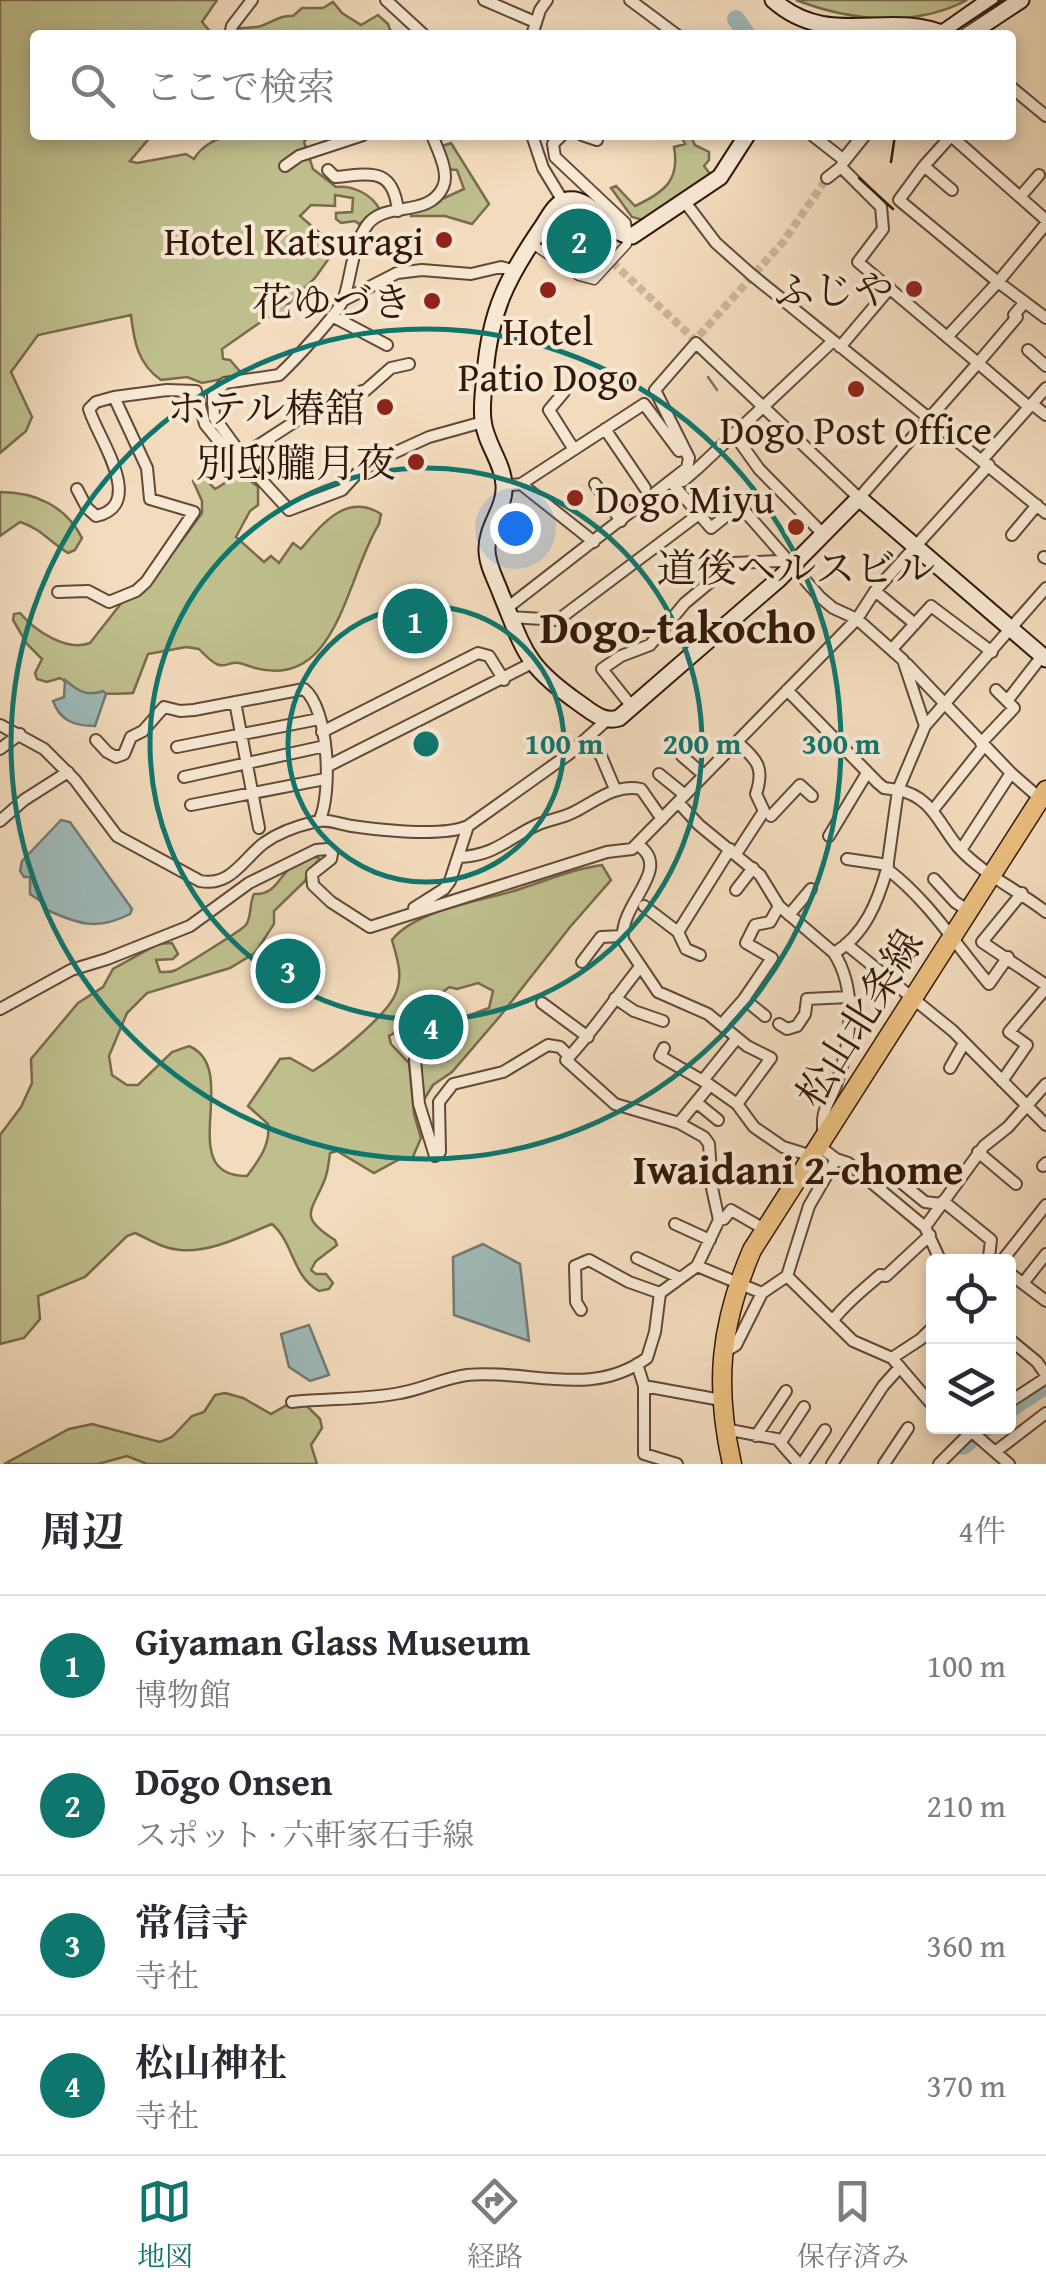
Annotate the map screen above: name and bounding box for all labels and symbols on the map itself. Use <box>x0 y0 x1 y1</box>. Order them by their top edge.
pin: 2 <box>546 204 612 278</box>
place label: Hotel Katsuragi <box>164 211 424 270</box>
marker: Hotel Katsuragi <box>433 229 455 251</box>
place label: ふじや <box>774 260 894 319</box>
place label: 花ゆづき <box>252 272 412 331</box>
marker: ふじや <box>903 278 925 300</box>
marker: Hotel Patio Dogo <box>537 279 559 301</box>
marker: 花ゆづき <box>421 290 443 312</box>
place label: Hotel Patio Dogo <box>458 301 638 406</box>
place label: ホテル椿舘 <box>167 378 365 437</box>
marker: Dogo Post Office <box>845 378 867 400</box>
marker: ホテル椿舘 <box>374 396 396 418</box>
place label: Dogo Post Office <box>720 400 992 459</box>
place label: 別邸朧月夜 <box>196 433 396 492</box>
marker: 別邸朧月夜 <box>405 451 427 473</box>
place label: Dogo Miyu <box>595 469 775 528</box>
marker: Dogo Miyu <box>564 487 586 509</box>
your location <box>490 503 541 554</box>
marker: 道後ヘルスビル <box>785 516 807 538</box>
place label: 道後ヘルスビル <box>657 538 935 597</box>
pin: 1 <box>382 584 448 658</box>
district label: Dogo-takocho <box>540 594 816 659</box>
text: 100 m <box>525 721 604 765</box>
text: 200 m <box>663 721 742 765</box>
text: 300 m <box>802 721 881 765</box>
centre of rings <box>408 726 444 762</box>
street label: 松山北条線 <box>781 918 937 1118</box>
pin: 3 <box>256 934 320 1008</box>
pin: 4 <box>398 990 464 1064</box>
district label: Iwaidani 2-chome <box>633 1138 963 1199</box>

